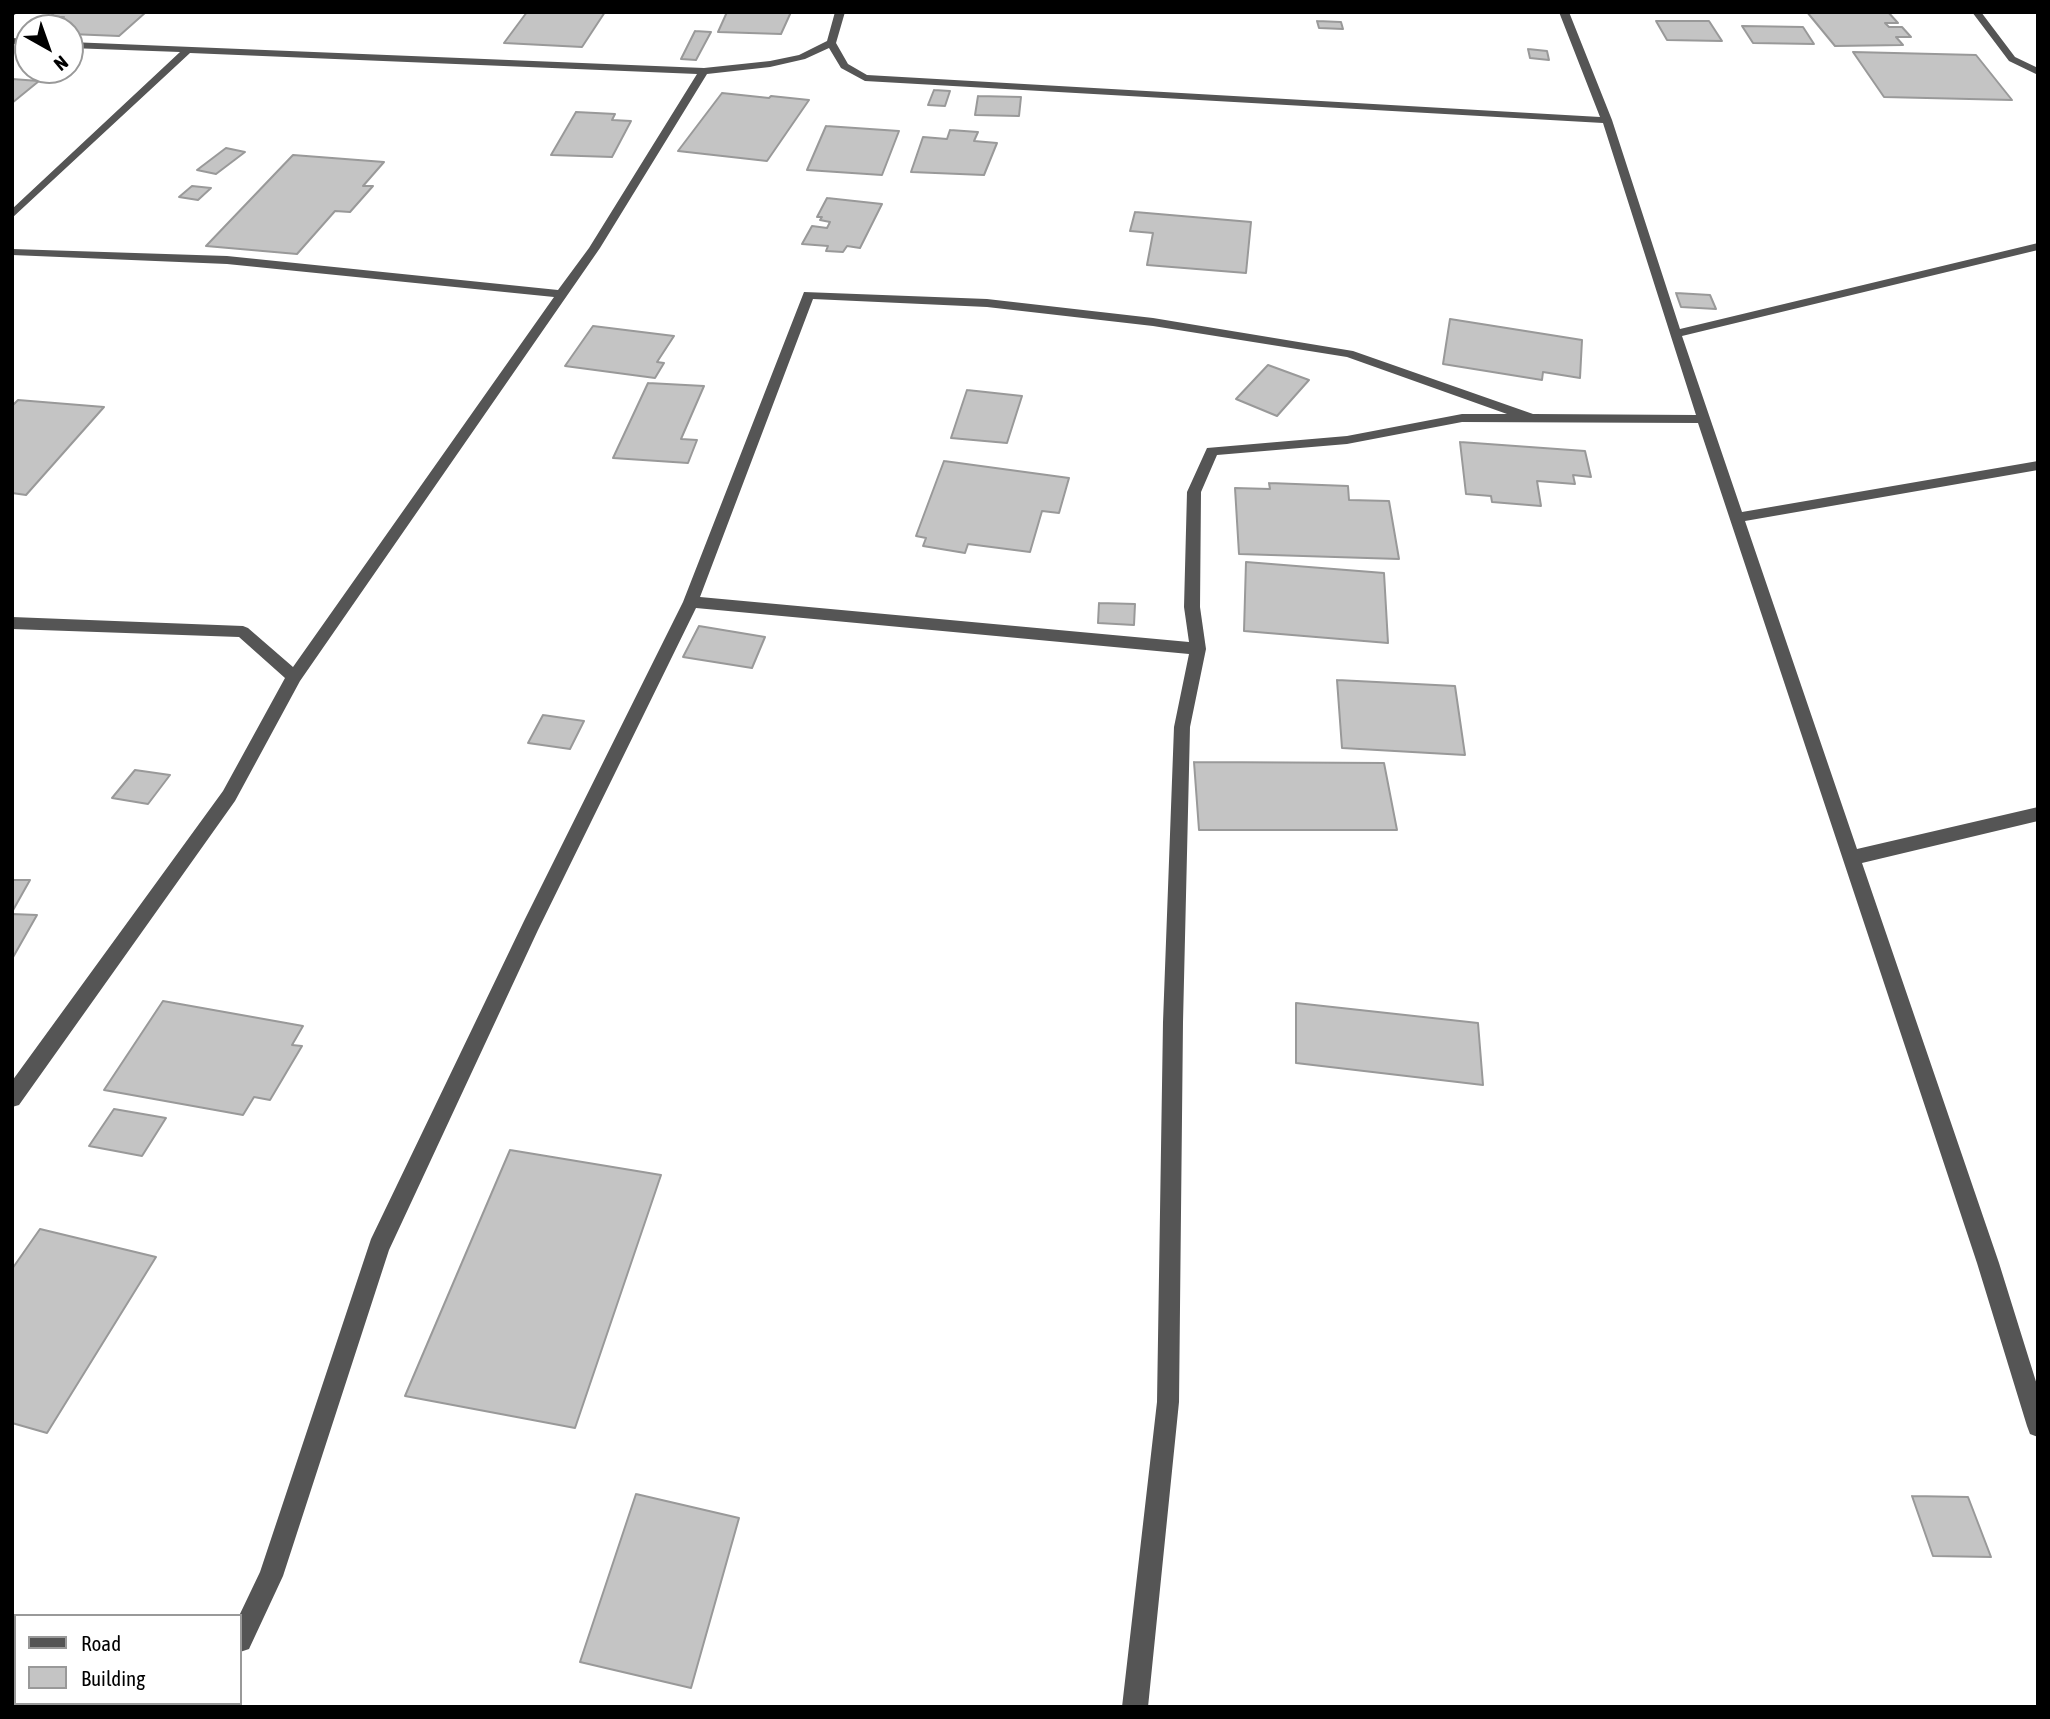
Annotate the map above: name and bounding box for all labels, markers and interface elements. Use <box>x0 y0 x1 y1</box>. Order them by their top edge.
north arrow <box>14 14 84 84</box>
text: N <box>50 52 73 76</box>
legend <box>14 1614 242 1705</box>
text: Road <box>81 1631 121 1655</box>
text: Building <box>81 1666 145 1690</box>

